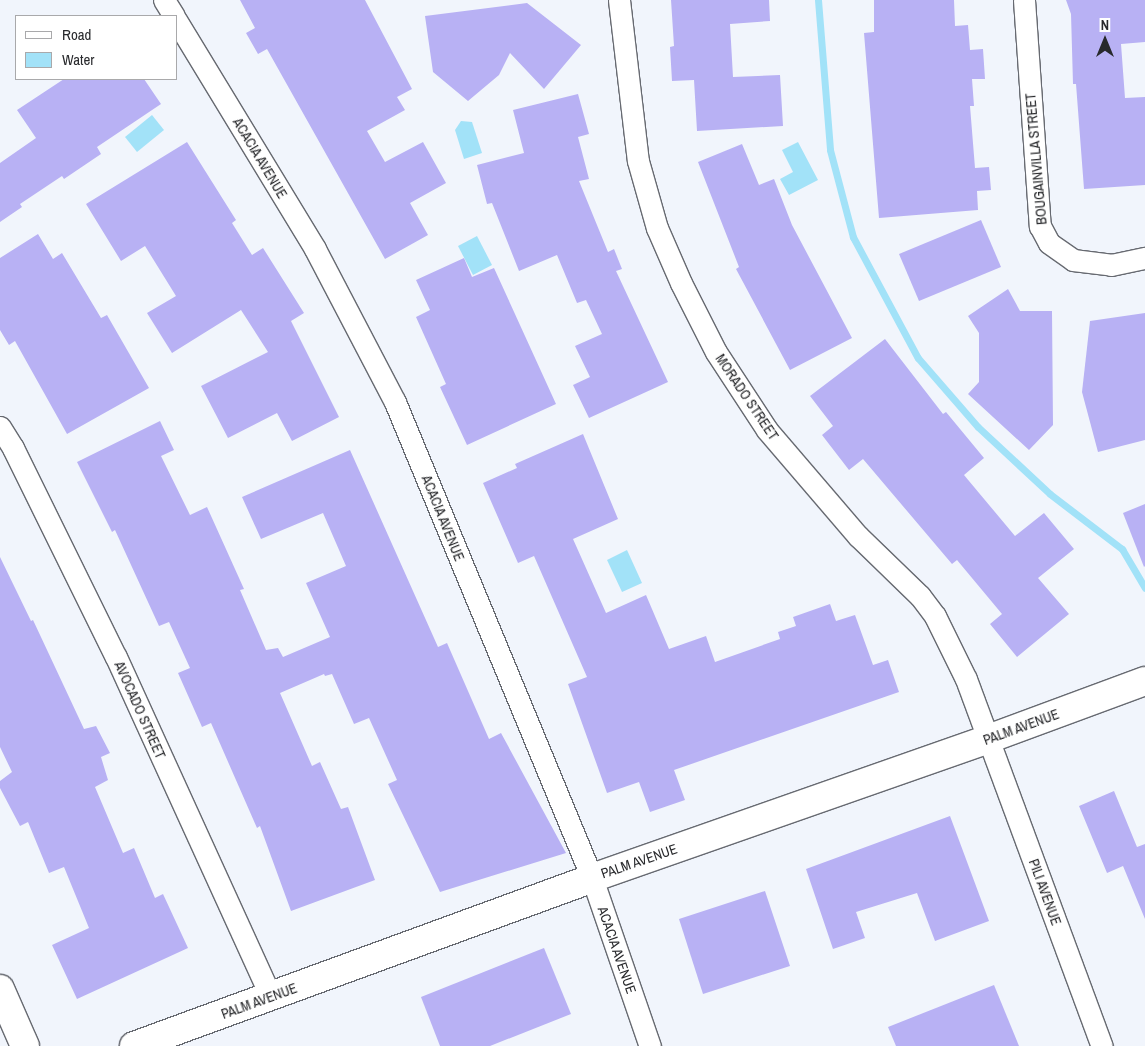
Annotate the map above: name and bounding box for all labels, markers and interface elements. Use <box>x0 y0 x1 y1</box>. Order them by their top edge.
legend <box>15 15 178 80</box>
north arrow <box>1080 15 1130 65</box>
text: N <box>1101 16 1109 34</box>
text: Road <box>62 24 91 45</box>
text: Water <box>62 49 94 70</box>
street label: BOUGAINVILLA STREET <box>1022 92 1050 226</box>
street label: ACACIA AVENUE <box>229 114 291 202</box>
street label: MORADO STREET <box>712 351 782 443</box>
street label: ACACIA AVENUE <box>418 472 468 564</box>
street label: AVOCADO STREET <box>111 659 169 761</box>
street label: PALM AVENUE <box>981 705 1061 749</box>
street label: PALM AVENUE <box>598 840 680 882</box>
street label: PILI AVENUE <box>1025 856 1065 928</box>
street label: ACACIA AVENUE <box>594 904 640 996</box>
street label: PALM AVENUE <box>219 979 299 1023</box>

